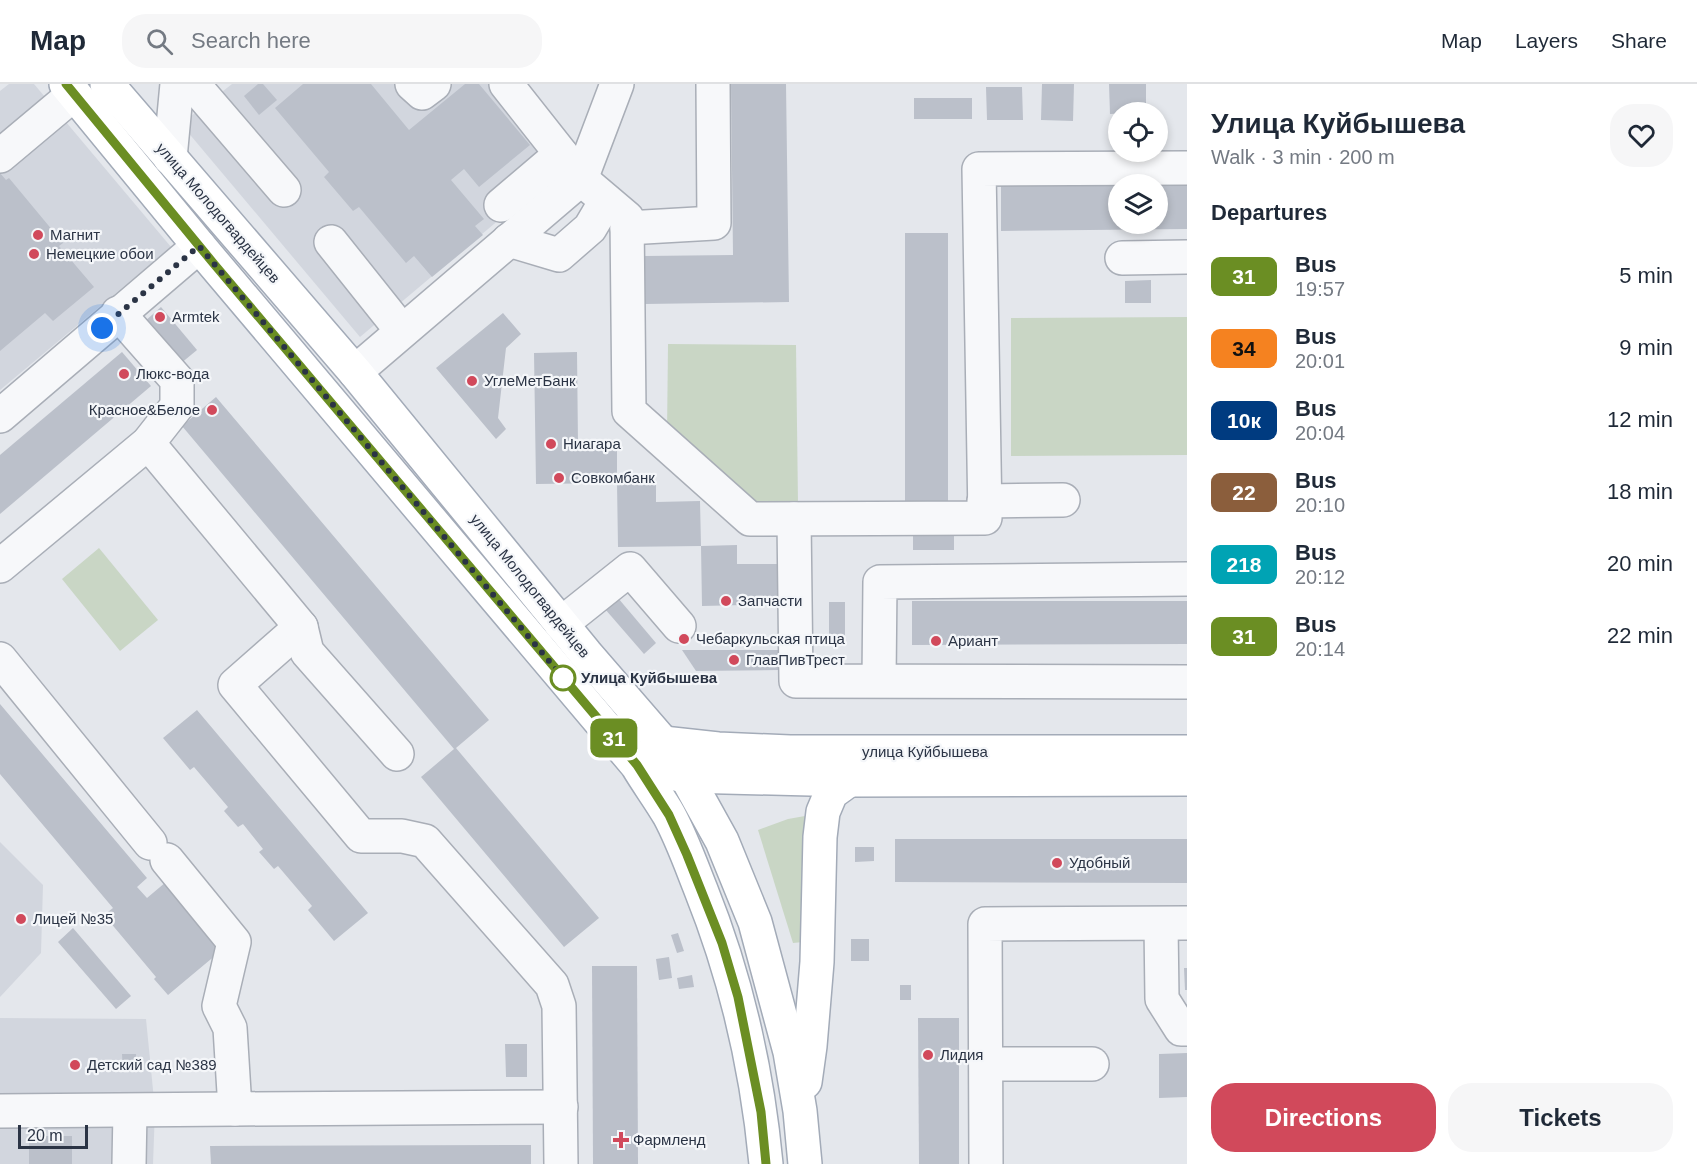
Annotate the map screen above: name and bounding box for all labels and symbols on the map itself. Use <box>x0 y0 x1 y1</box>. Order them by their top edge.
street label: улица Молодогвардейцев <box>153 139 284 286</box>
place label: Магнит <box>50 226 100 243</box>
marker: Магнит <box>31 228 45 242</box>
place label: Немецкие обои <box>46 245 154 262</box>
marker: Немецкие обои <box>27 247 41 261</box>
place label: Armtek <box>172 308 220 325</box>
marker: Armtek <box>153 310 167 324</box>
your location <box>87 313 117 343</box>
place label: Люкс-вода <box>136 365 210 382</box>
marker: Люкс-вода <box>117 367 131 381</box>
place label: УглеМетБанк <box>484 372 576 389</box>
marker: УглеМетБанк <box>465 374 479 388</box>
place label: Красное&Белое <box>89 401 200 418</box>
marker: Красное&Белое <box>205 403 219 417</box>
place label: Ниагара <box>563 435 621 452</box>
marker: Ниагара <box>544 437 558 451</box>
place label: Совкомбанк <box>571 469 655 486</box>
marker: Совкомбанк <box>552 471 566 485</box>
street label: улица Молодогвардейцев <box>467 510 594 661</box>
place label: Запчасти <box>738 592 802 609</box>
marker: Запчасти <box>719 594 733 608</box>
place label: Чебаркульская птица <box>696 630 846 647</box>
marker: Чебаркульская птица <box>677 632 691 646</box>
place label: Ариант <box>948 632 998 649</box>
marker: Ариант <box>929 634 943 648</box>
place label: ГлавПивТрест <box>746 651 845 668</box>
marker: ГлавПивТрест <box>727 653 741 667</box>
marker: Улица Куйбышева <box>550 665 576 691</box>
place label: Улица Куйбышева <box>581 669 718 686</box>
line badge: 31 <box>587 718 641 758</box>
street label: улица Куйбышева <box>862 743 989 760</box>
place label: Удобный <box>1069 854 1131 871</box>
marker: Удобный <box>1050 856 1064 870</box>
place label: Лицей №35 <box>33 910 113 927</box>
marker: Лицей №35 <box>14 912 28 926</box>
place label: Лидия <box>940 1046 983 1063</box>
marker: Лидия <box>921 1048 935 1062</box>
place label: Детский сад №389 <box>87 1056 217 1073</box>
marker: Детский сад №389 <box>68 1058 82 1072</box>
scale bar <box>18 1122 88 1150</box>
place label: Фармленд <box>633 1131 706 1148</box>
marker: Фармленд <box>614 1133 628 1147</box>

